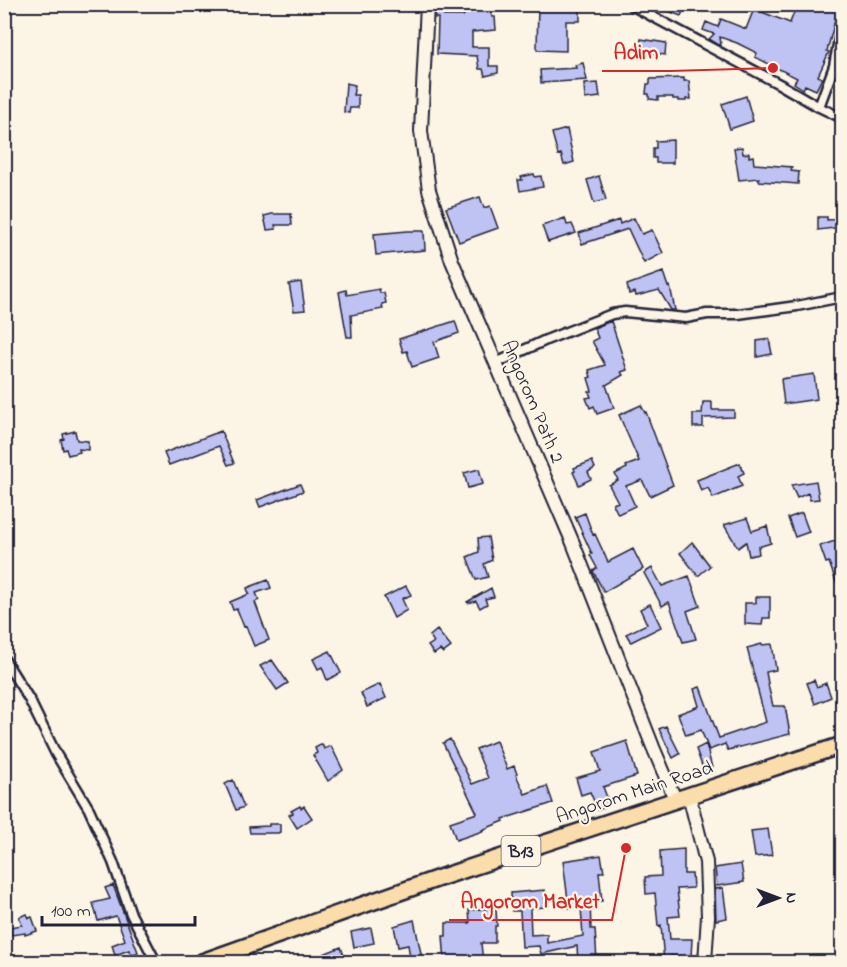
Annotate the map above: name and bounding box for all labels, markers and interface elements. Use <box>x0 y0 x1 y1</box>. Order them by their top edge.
callout: Adim <box>602 32 670 71</box>
text: Adim <box>614 39 658 69</box>
street label: Angorom Path 2 <box>492 336 571 468</box>
street label: Angorom Main Road <box>552 754 717 833</box>
road number: B13 <box>502 836 540 866</box>
north arrow <box>748 868 808 928</box>
callout: Angorom Market <box>449 881 612 920</box>
text: Angorom Market <box>461 888 600 920</box>
scale bar <box>42 889 195 927</box>
text: N <box>779 893 803 904</box>
text: 100 m <box>51 899 91 925</box>

